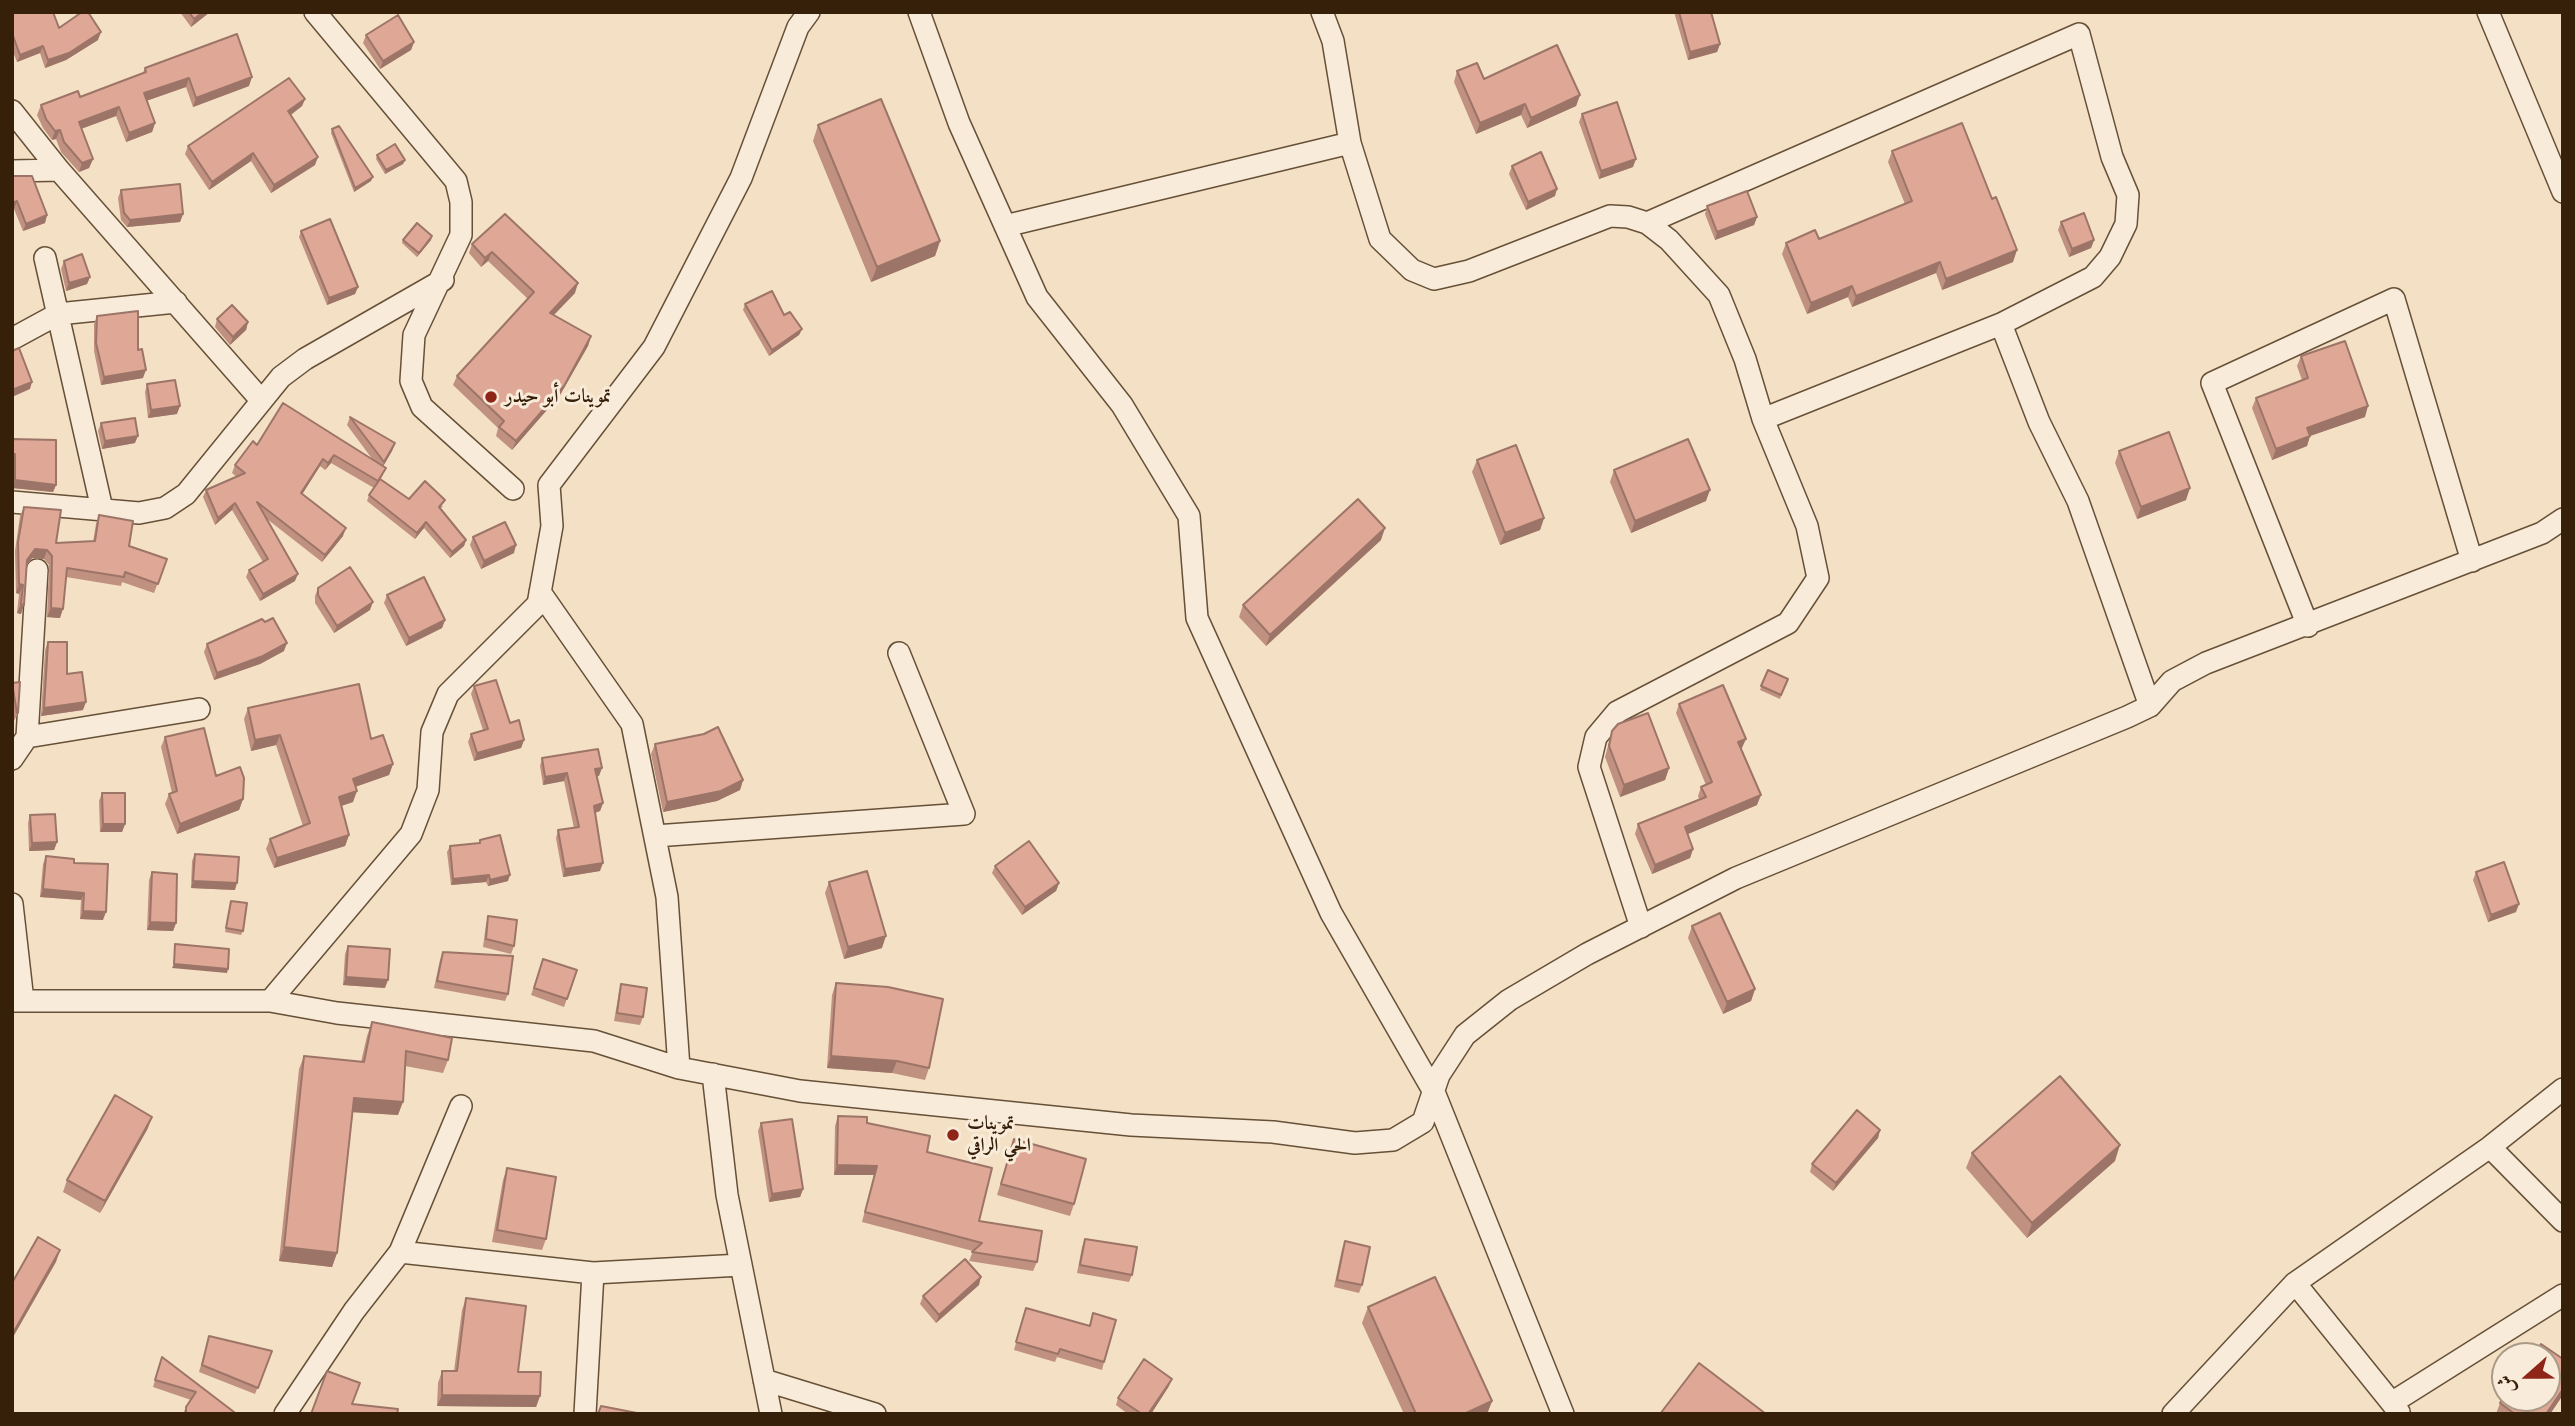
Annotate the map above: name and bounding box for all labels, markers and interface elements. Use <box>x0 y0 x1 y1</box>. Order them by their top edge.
place label: تموينات أبو حيدر <box>505 386 611 408</box>
marker: تموينات أبو حيدر <box>483 389 499 405</box>
place label: تموينات الحي الراقي <box>967 1113 1031 1157</box>
marker: تموينات الحي الراقي <box>945 1127 961 1143</box>
north arrow <box>2491 1342 2561 1412</box>
text: ش <box>2496 1372 2520 1396</box>

